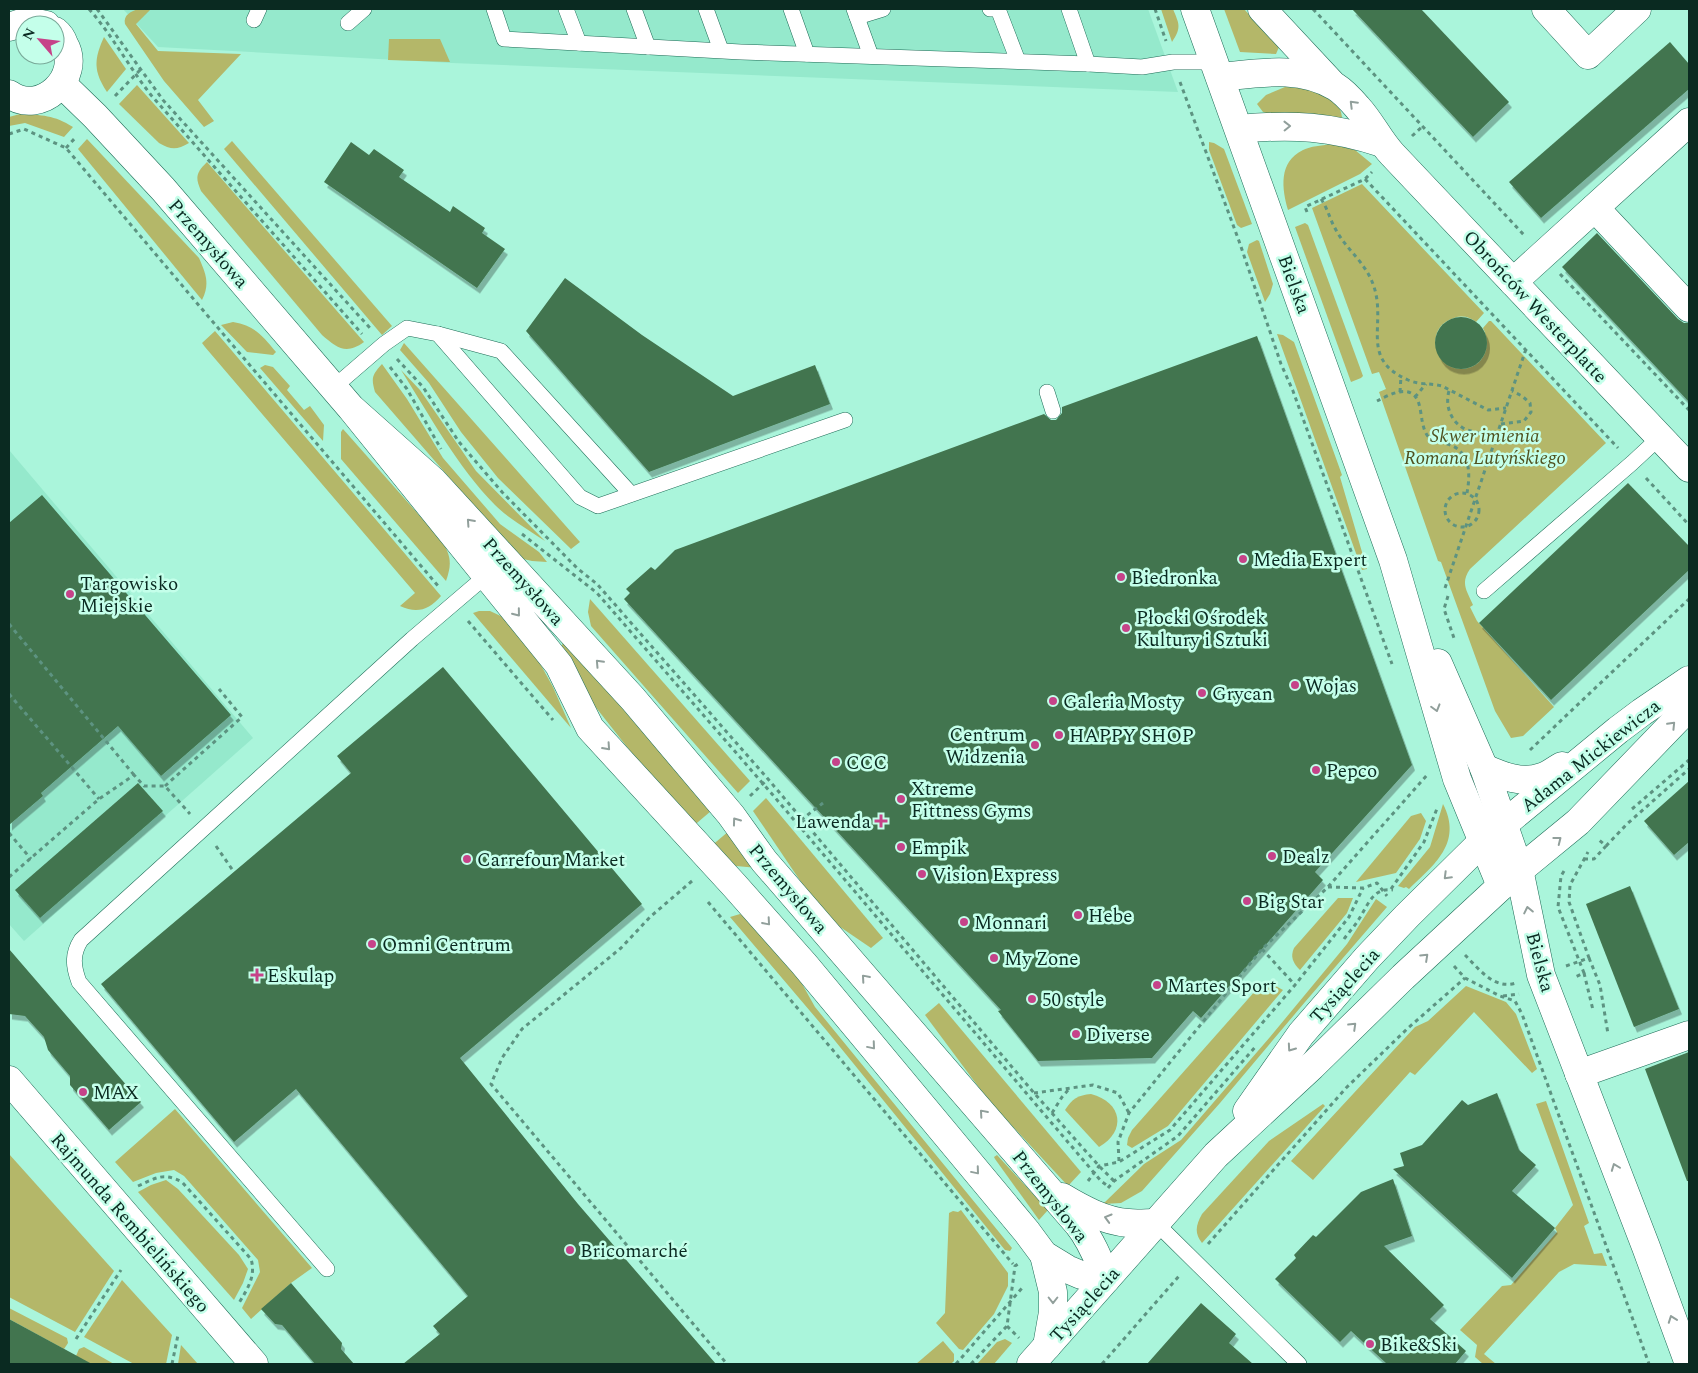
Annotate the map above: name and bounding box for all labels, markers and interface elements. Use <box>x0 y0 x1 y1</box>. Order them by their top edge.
north arrow <box>15 15 65 65</box>
text: N <box>17 24 41 44</box>
one-way arrow <box>1350 100 1359 109</box>
one-way arrow <box>1284 121 1292 131</box>
street label: Przemysłowa <box>161 193 256 296</box>
street label: Obrońców Westerplatte <box>1456 224 1614 390</box>
street label: Bielska <box>1270 251 1318 319</box>
park label: Skwer imienia Romana Lutyńskiego <box>1404 422 1566 473</box>
one-way arrow <box>467 519 476 528</box>
street label: Przemysłowa <box>475 531 571 633</box>
place label: Media Expert <box>1253 546 1367 575</box>
marker: Media Expert <box>1237 553 1249 565</box>
place label: Biedronka <box>1131 564 1218 593</box>
place label: Targowisko Miejskie <box>80 570 178 621</box>
marker: Biedronka <box>1115 571 1127 583</box>
marker: Targowisko Miejskie <box>64 588 76 600</box>
place label: Płocki Ośrodek Kultury i Sztuki <box>1136 604 1268 655</box>
one-way arrow <box>512 607 520 616</box>
marker: Płocki Ośrodek Kultury i Sztuki <box>1120 622 1132 634</box>
one-way arrow <box>596 659 605 668</box>
place label: Wojas <box>1305 672 1357 701</box>
marker: Wojas <box>1289 679 1301 691</box>
place label: Grycan <box>1212 680 1273 709</box>
marker: Grycan <box>1196 687 1208 699</box>
place label: Galeria Mosty <box>1063 688 1182 717</box>
street label: Adama Mickiewicza <box>1515 692 1668 820</box>
marker: Galeria Mosty <box>1047 695 1059 707</box>
one-way arrow <box>1430 704 1441 712</box>
place label: Centrum Widzenia <box>946 721 1026 772</box>
one-way arrow <box>1666 721 1675 730</box>
place label: HAPPY SHOP <box>1069 722 1194 751</box>
marker: HAPPY SHOP <box>1053 729 1065 741</box>
marker: Centrum Widzenia <box>1029 739 1041 751</box>
one-way arrow <box>601 742 610 751</box>
place label: CCC <box>846 749 887 778</box>
marker: CCC <box>830 756 842 768</box>
place label: Pepco <box>1326 757 1377 786</box>
marker: Pepco <box>1310 764 1322 776</box>
place label: Xtreme Fittness Gyms <box>911 775 1032 826</box>
marker: Xtreme Fittness Gyms <box>895 793 907 805</box>
place label: Lawenda <box>795 808 872 837</box>
marker: Lawenda <box>875 815 887 827</box>
one-way arrow <box>732 818 742 827</box>
place label: Empik <box>911 834 967 863</box>
one-way arrow <box>1552 836 1561 845</box>
street label: Przemysłowa <box>741 837 835 941</box>
marker: Empik <box>895 841 907 853</box>
place label: Dealz <box>1282 843 1330 872</box>
place label: Carrefour Market <box>477 846 626 875</box>
marker: Dealz <box>1266 850 1278 862</box>
marker: Carrefour Market <box>461 853 473 865</box>
place label: Vision Express <box>932 861 1058 890</box>
marker: Vision Express <box>916 868 928 880</box>
one-way arrow <box>1444 870 1453 879</box>
place label: Big Star <box>1257 888 1325 917</box>
marker: Big Star <box>1241 895 1253 907</box>
place label: Hebe <box>1088 902 1133 931</box>
one-way arrow <box>1523 906 1533 915</box>
place label: Monnari <box>974 909 1047 938</box>
marker: Hebe <box>1072 909 1084 921</box>
one-way arrow <box>761 916 769 925</box>
marker: Monnari <box>958 916 970 928</box>
street label: Bielska <box>1518 929 1562 996</box>
place label: Omni Centrum <box>382 931 511 960</box>
marker: Omni Centrum <box>366 938 378 950</box>
street label: Tysiąclecia <box>1303 941 1388 1030</box>
place label: My Zone <box>1004 945 1079 974</box>
marker: My Zone <box>988 952 1000 964</box>
one-way arrow <box>1419 954 1428 963</box>
place label: Eskulap <box>267 962 334 991</box>
marker: Eskulap <box>251 969 263 981</box>
place label: Martes Sport <box>1167 972 1277 1001</box>
one-way arrow <box>862 974 871 983</box>
marker: Martes Sport <box>1151 979 1163 991</box>
place label: 50 style <box>1042 986 1104 1015</box>
marker: 50 style <box>1026 993 1038 1005</box>
place label: Diverse <box>1086 1021 1150 1050</box>
one-way arrow <box>1348 1023 1357 1032</box>
marker: Diverse <box>1070 1028 1082 1040</box>
one-way arrow <box>866 1040 875 1049</box>
one-way arrow <box>1288 1042 1297 1052</box>
place label: MAX <box>93 1079 139 1108</box>
marker: MAX <box>77 1086 89 1098</box>
one-way arrow <box>980 1110 989 1119</box>
street label: Rajmunda Rembielińskiego <box>43 1126 217 1320</box>
street label: Przemysłowa <box>1004 1144 1096 1250</box>
one-way arrow <box>1611 1163 1621 1171</box>
one-way arrow <box>970 1165 979 1174</box>
one-way arrow <box>1104 1214 1112 1224</box>
place label: Bricomarché <box>580 1237 688 1266</box>
marker: Bricomarché <box>564 1244 576 1256</box>
street label: Tysiąclecia <box>1043 1260 1128 1349</box>
one-way arrow <box>1048 1296 1058 1304</box>
one-way arrow <box>1668 1315 1678 1323</box>
place label: Bike&Ski <box>1380 1331 1457 1360</box>
marker: Bike&Ski <box>1364 1338 1376 1350</box>

